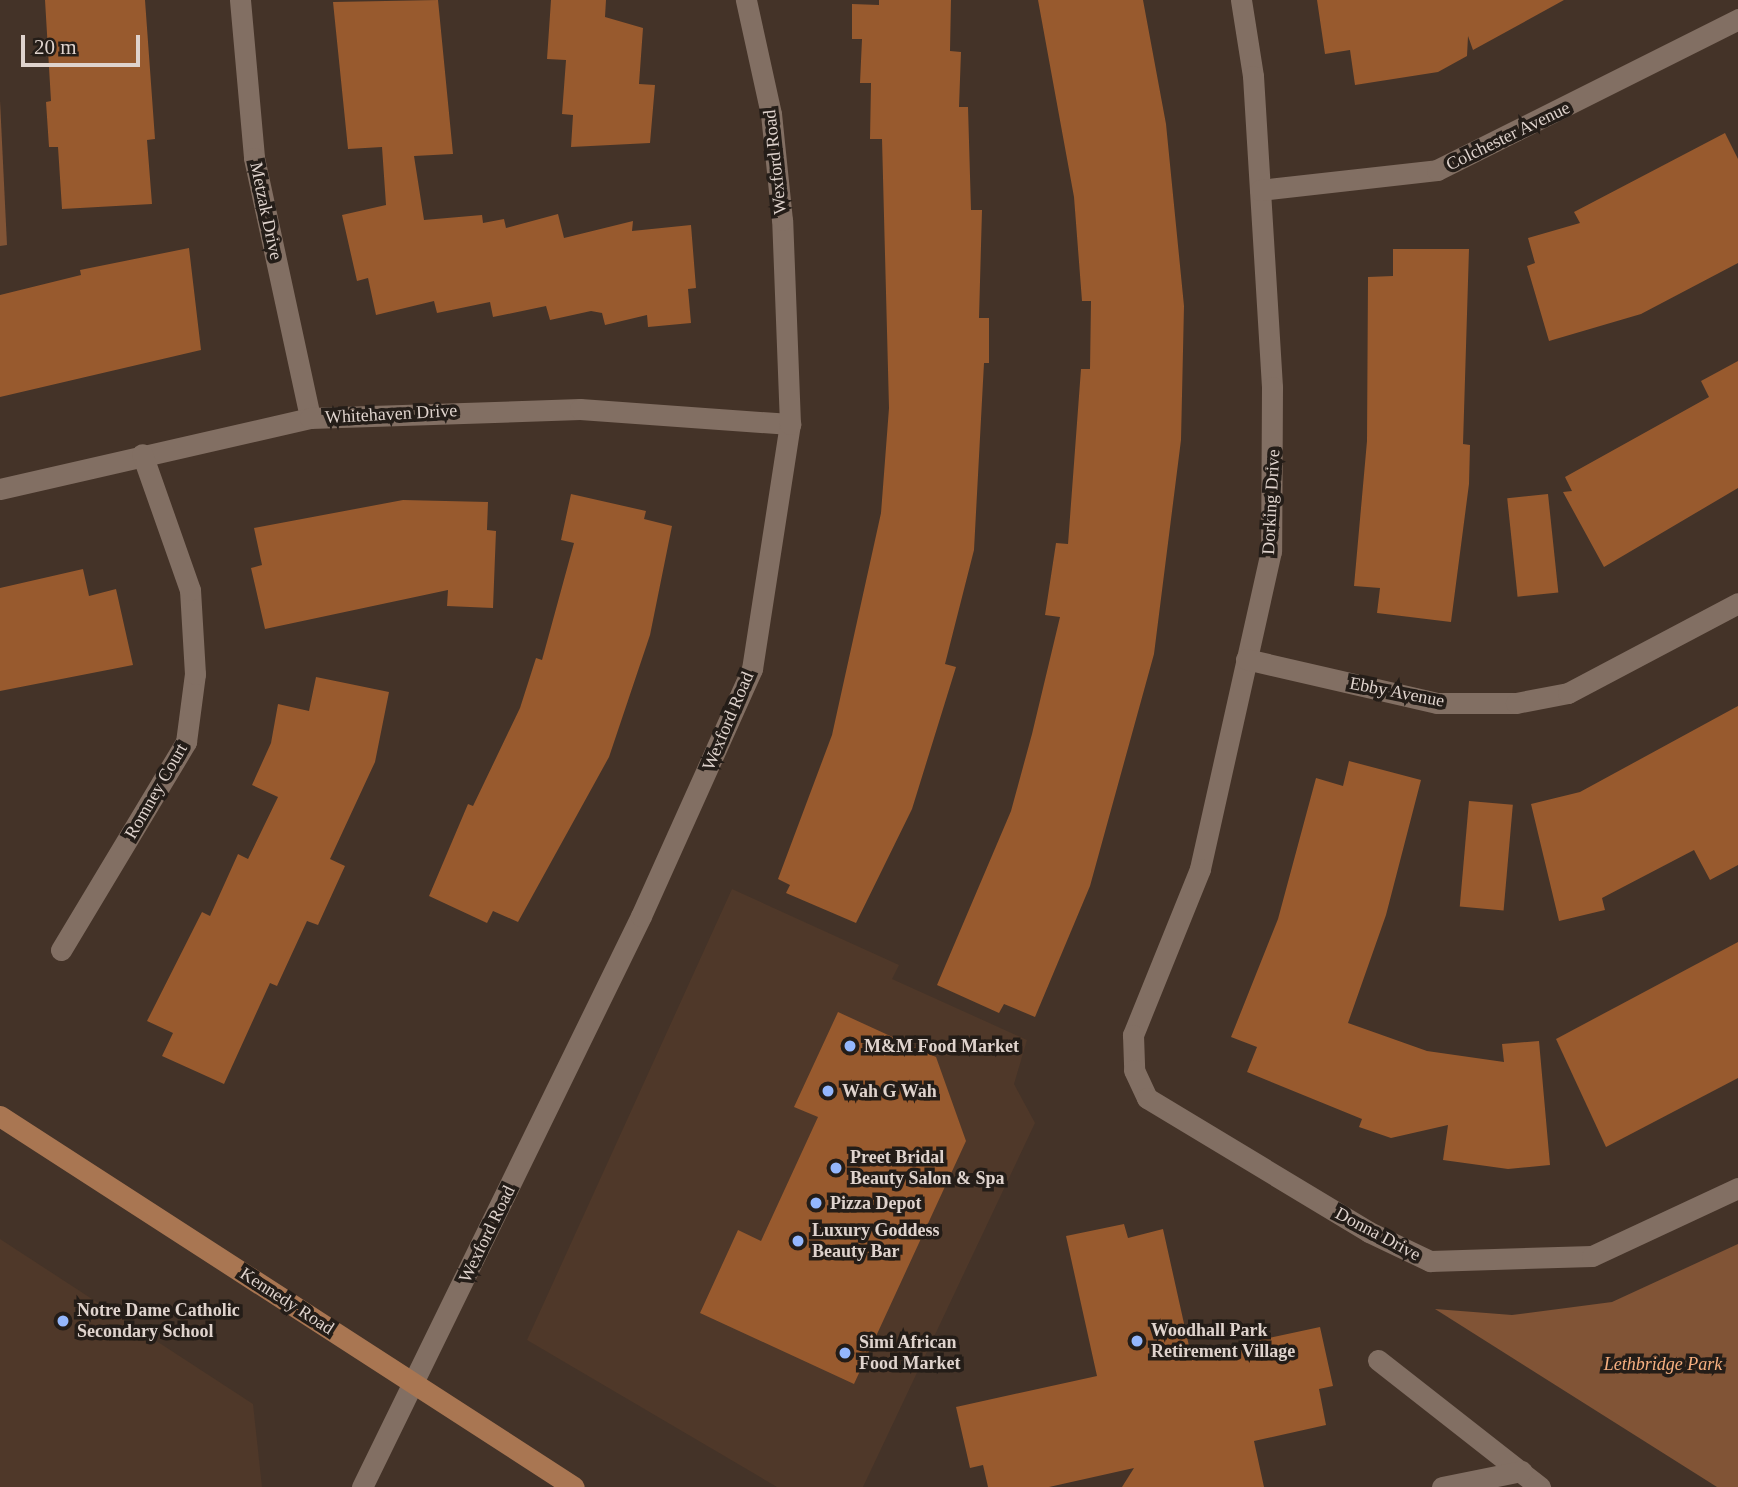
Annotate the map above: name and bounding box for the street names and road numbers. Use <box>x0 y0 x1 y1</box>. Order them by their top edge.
street label: Colchester Avenue <box>1442 96 1574 176</box>
street label: Wexford Road <box>759 109 791 215</box>
street label: Metzak Drive <box>245 160 287 262</box>
street label: Whitehaven Drive <box>324 400 458 428</box>
street label: Dorking Drive <box>1257 449 1285 555</box>
street label: Wexford Road <box>698 668 758 774</box>
street label: Ebby Avenue <box>1347 672 1447 712</box>
street label: Romney Court <box>120 739 192 843</box>
street label: Wexford Road <box>454 1182 520 1286</box>
street label: Donna Drive <box>1332 1203 1424 1265</box>
street label: Kennedy Road <box>236 1263 338 1339</box>

